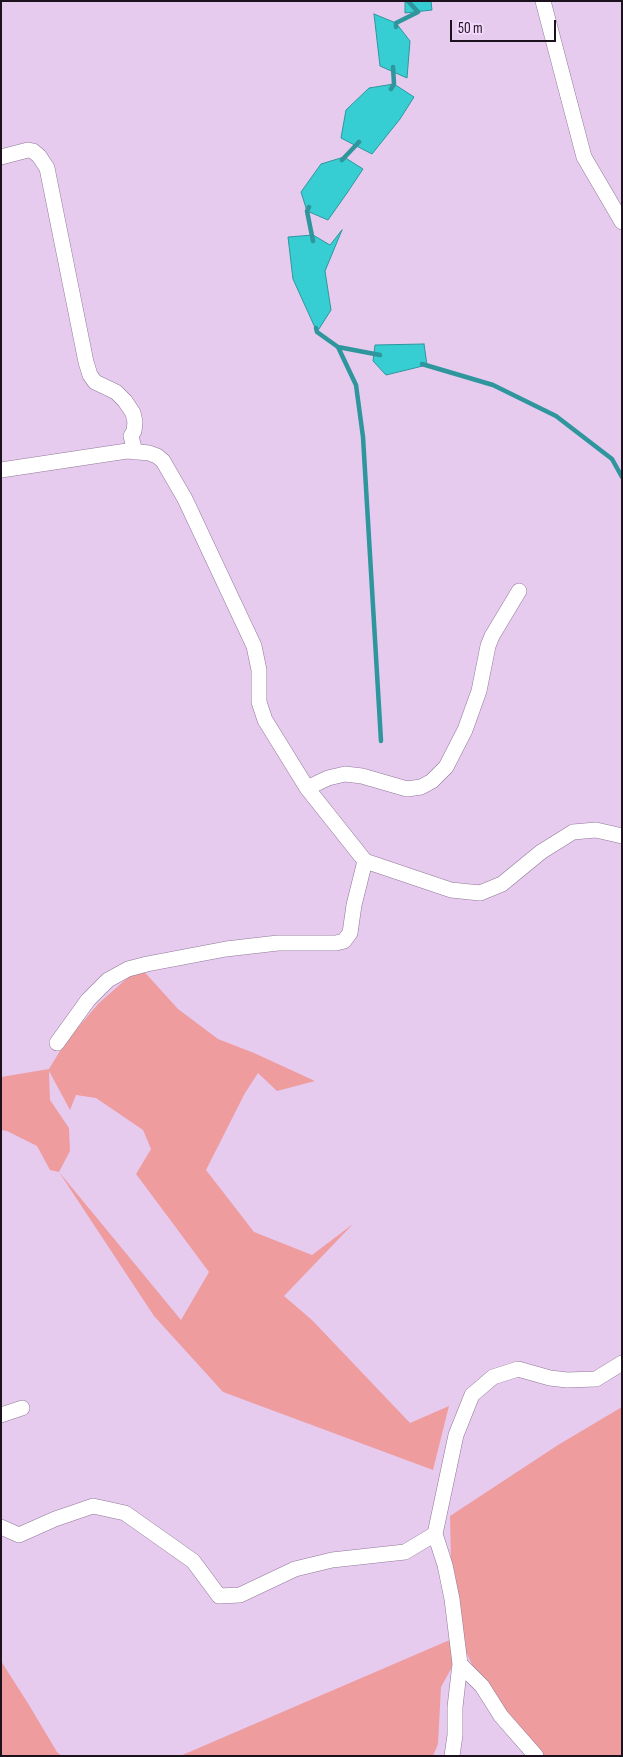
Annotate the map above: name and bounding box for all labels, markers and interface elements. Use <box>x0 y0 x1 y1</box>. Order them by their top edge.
scale bar <box>453 10 559 42</box>
text: 50 m <box>458 19 483 38</box>

